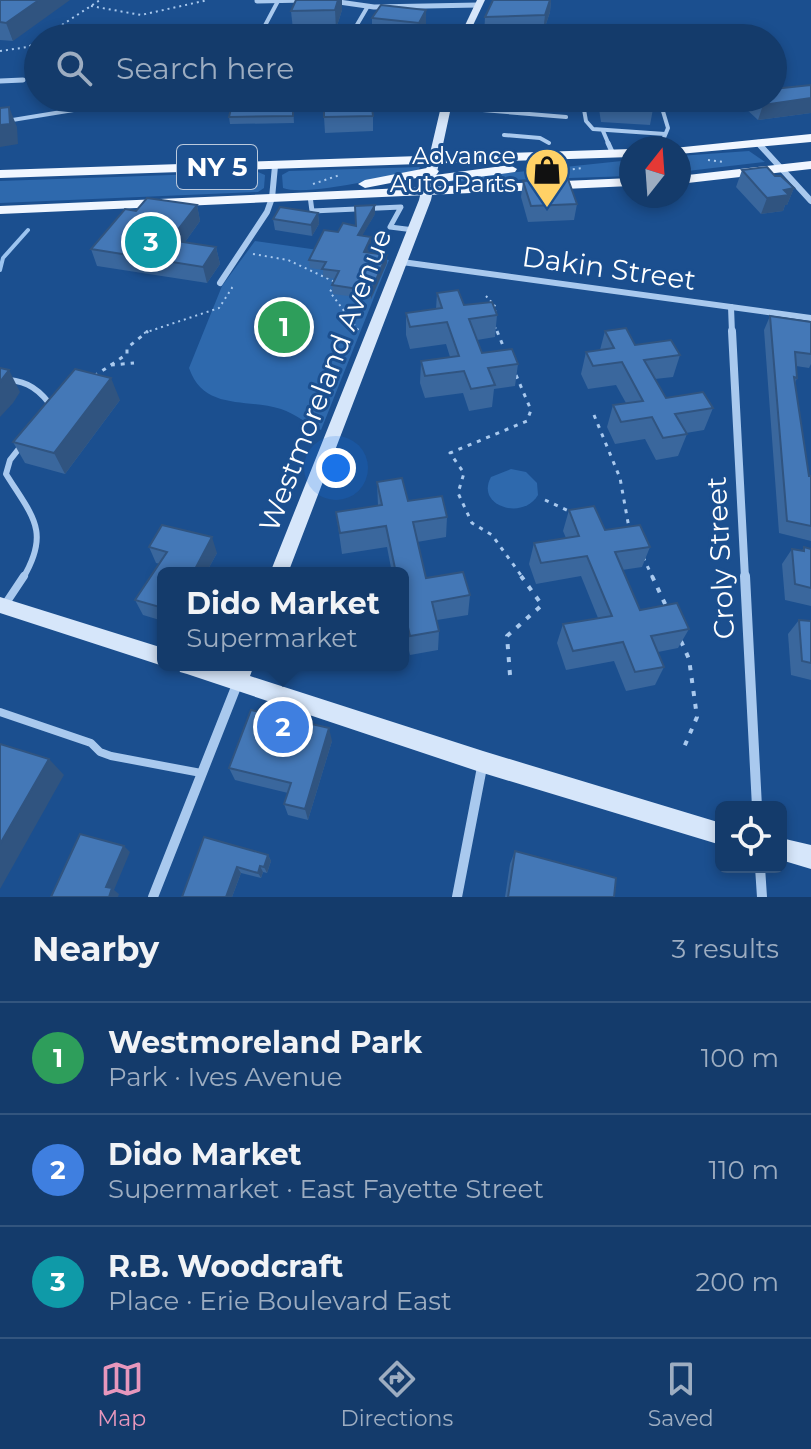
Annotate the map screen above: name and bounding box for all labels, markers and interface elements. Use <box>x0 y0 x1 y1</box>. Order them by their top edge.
search box <box>24 24 787 112</box>
icon: search <box>52 46 96 90</box>
text: Search here <box>116 50 294 87</box>
north arrow <box>619 136 691 208</box>
place label: Advance Auto Parts <box>390 141 516 198</box>
road number: NY 5 <box>177 145 257 189</box>
shop icon: Advance Auto Parts <box>523 146 571 209</box>
pin: 3 <box>125 212 177 272</box>
street label: Westmoreland Avenue <box>252 224 398 536</box>
street label: Dakin Street <box>520 239 698 297</box>
pin: 1 <box>258 297 310 357</box>
your location <box>316 448 356 488</box>
street label: Croly Street <box>699 476 741 640</box>
popup <box>157 567 409 671</box>
text: Dido Market <box>186 585 380 622</box>
text: Supermarket <box>186 622 358 654</box>
pin: 2 <box>257 697 309 757</box>
map controls <box>715 801 787 873</box>
button: locate <box>715 801 787 873</box>
text: Nearby <box>32 928 159 970</box>
text: 3 results <box>672 933 779 965</box>
text: Westmoreland Park <box>108 1024 422 1061</box>
text: 1 <box>53 1042 63 1074</box>
text: 100 m <box>701 1042 779 1074</box>
text: Park · Ives Avenue <box>108 1061 342 1093</box>
text: Dido Market <box>108 1136 302 1173</box>
text: 2 <box>50 1154 66 1186</box>
text: 110 m <box>709 1154 779 1186</box>
text: Supermarket · East Fayette Street <box>108 1173 544 1205</box>
text: R.B. Woodcraft <box>108 1248 343 1285</box>
text: 3 <box>50 1266 66 1298</box>
text: 200 m <box>695 1266 779 1298</box>
text: Place · Erie Boulevard East <box>108 1285 451 1317</box>
tab: Map <box>97 1357 146 1432</box>
tab: Directions <box>341 1357 453 1432</box>
tab: Saved <box>648 1357 714 1432</box>

